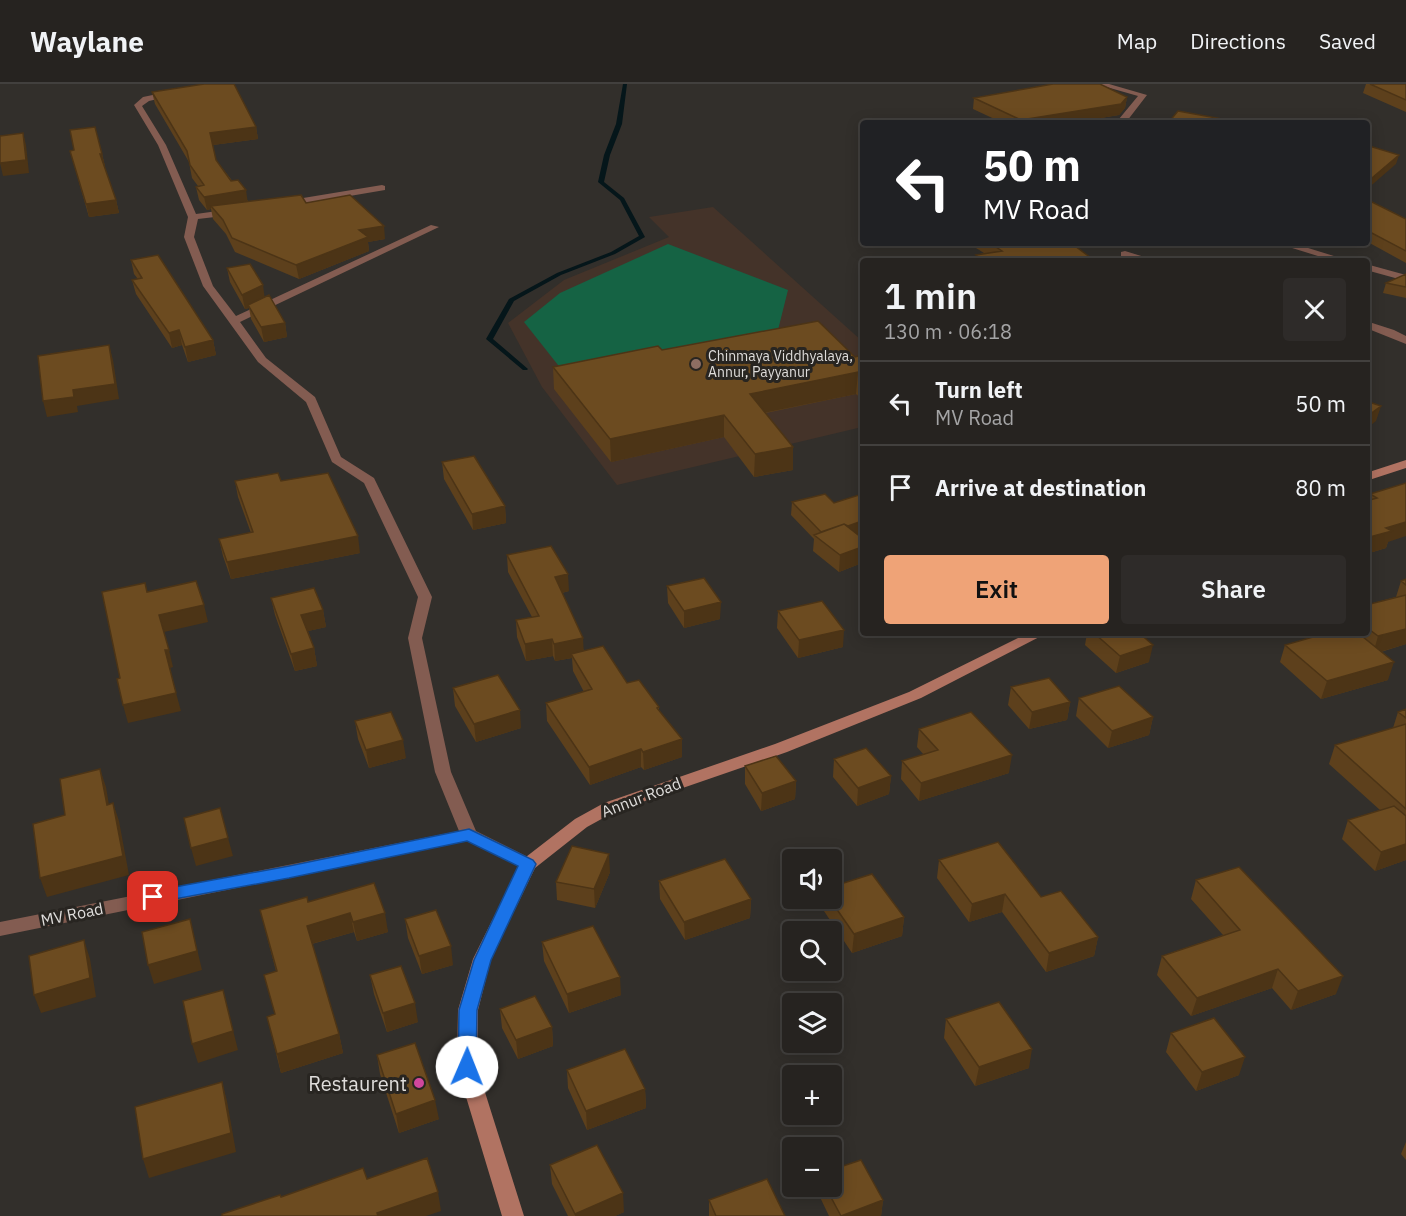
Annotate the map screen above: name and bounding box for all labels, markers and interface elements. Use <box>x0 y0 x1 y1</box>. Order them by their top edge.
text: Waylane <box>30 23 144 60</box>
text: Map <box>1117 27 1157 55</box>
text: Directions <box>1190 27 1286 55</box>
text: Saved <box>1319 27 1376 55</box>
text: 50 m <box>983 138 1081 193</box>
icon: left <box>884 144 962 222</box>
text: MV Road <box>983 191 1090 226</box>
text: 1 min <box>884 272 977 319</box>
button: close <box>1283 278 1346 341</box>
text: 130 m · 06:18 <box>884 318 1012 345</box>
place label: Chinmaya Viddhyalaya, Annur, Payyanur <box>708 347 853 381</box>
marker: Chinmaya Viddhyalaya, Annur, Payyanur <box>689 357 703 371</box>
text: Turn left <box>935 375 1023 404</box>
icon: left <box>884 387 917 420</box>
text: 50 m <box>1295 389 1346 418</box>
text: MV Road <box>935 404 1014 431</box>
icon: arrive <box>884 471 917 504</box>
text: Arrive at destination <box>935 473 1146 502</box>
text: 80 m <box>1295 473 1346 502</box>
button: Exit <box>884 555 1109 624</box>
button: Share <box>1121 555 1346 624</box>
street label: Annur Road <box>598 773 684 821</box>
map controls <box>782 849 842 1197</box>
button: sound <box>782 849 842 909</box>
pin <box>127 871 178 922</box>
icon: arrive <box>136 880 169 913</box>
street label: MV Road <box>39 898 105 930</box>
button: search <box>782 921 842 981</box>
button: layers <box>782 993 842 1053</box>
position arrow <box>435 1035 499 1099</box>
button: + <box>782 1065 842 1125</box>
place label: Restaurent <box>308 1070 407 1097</box>
marker: Restaurent <box>412 1076 426 1090</box>
button: − <box>782 1137 842 1197</box>

